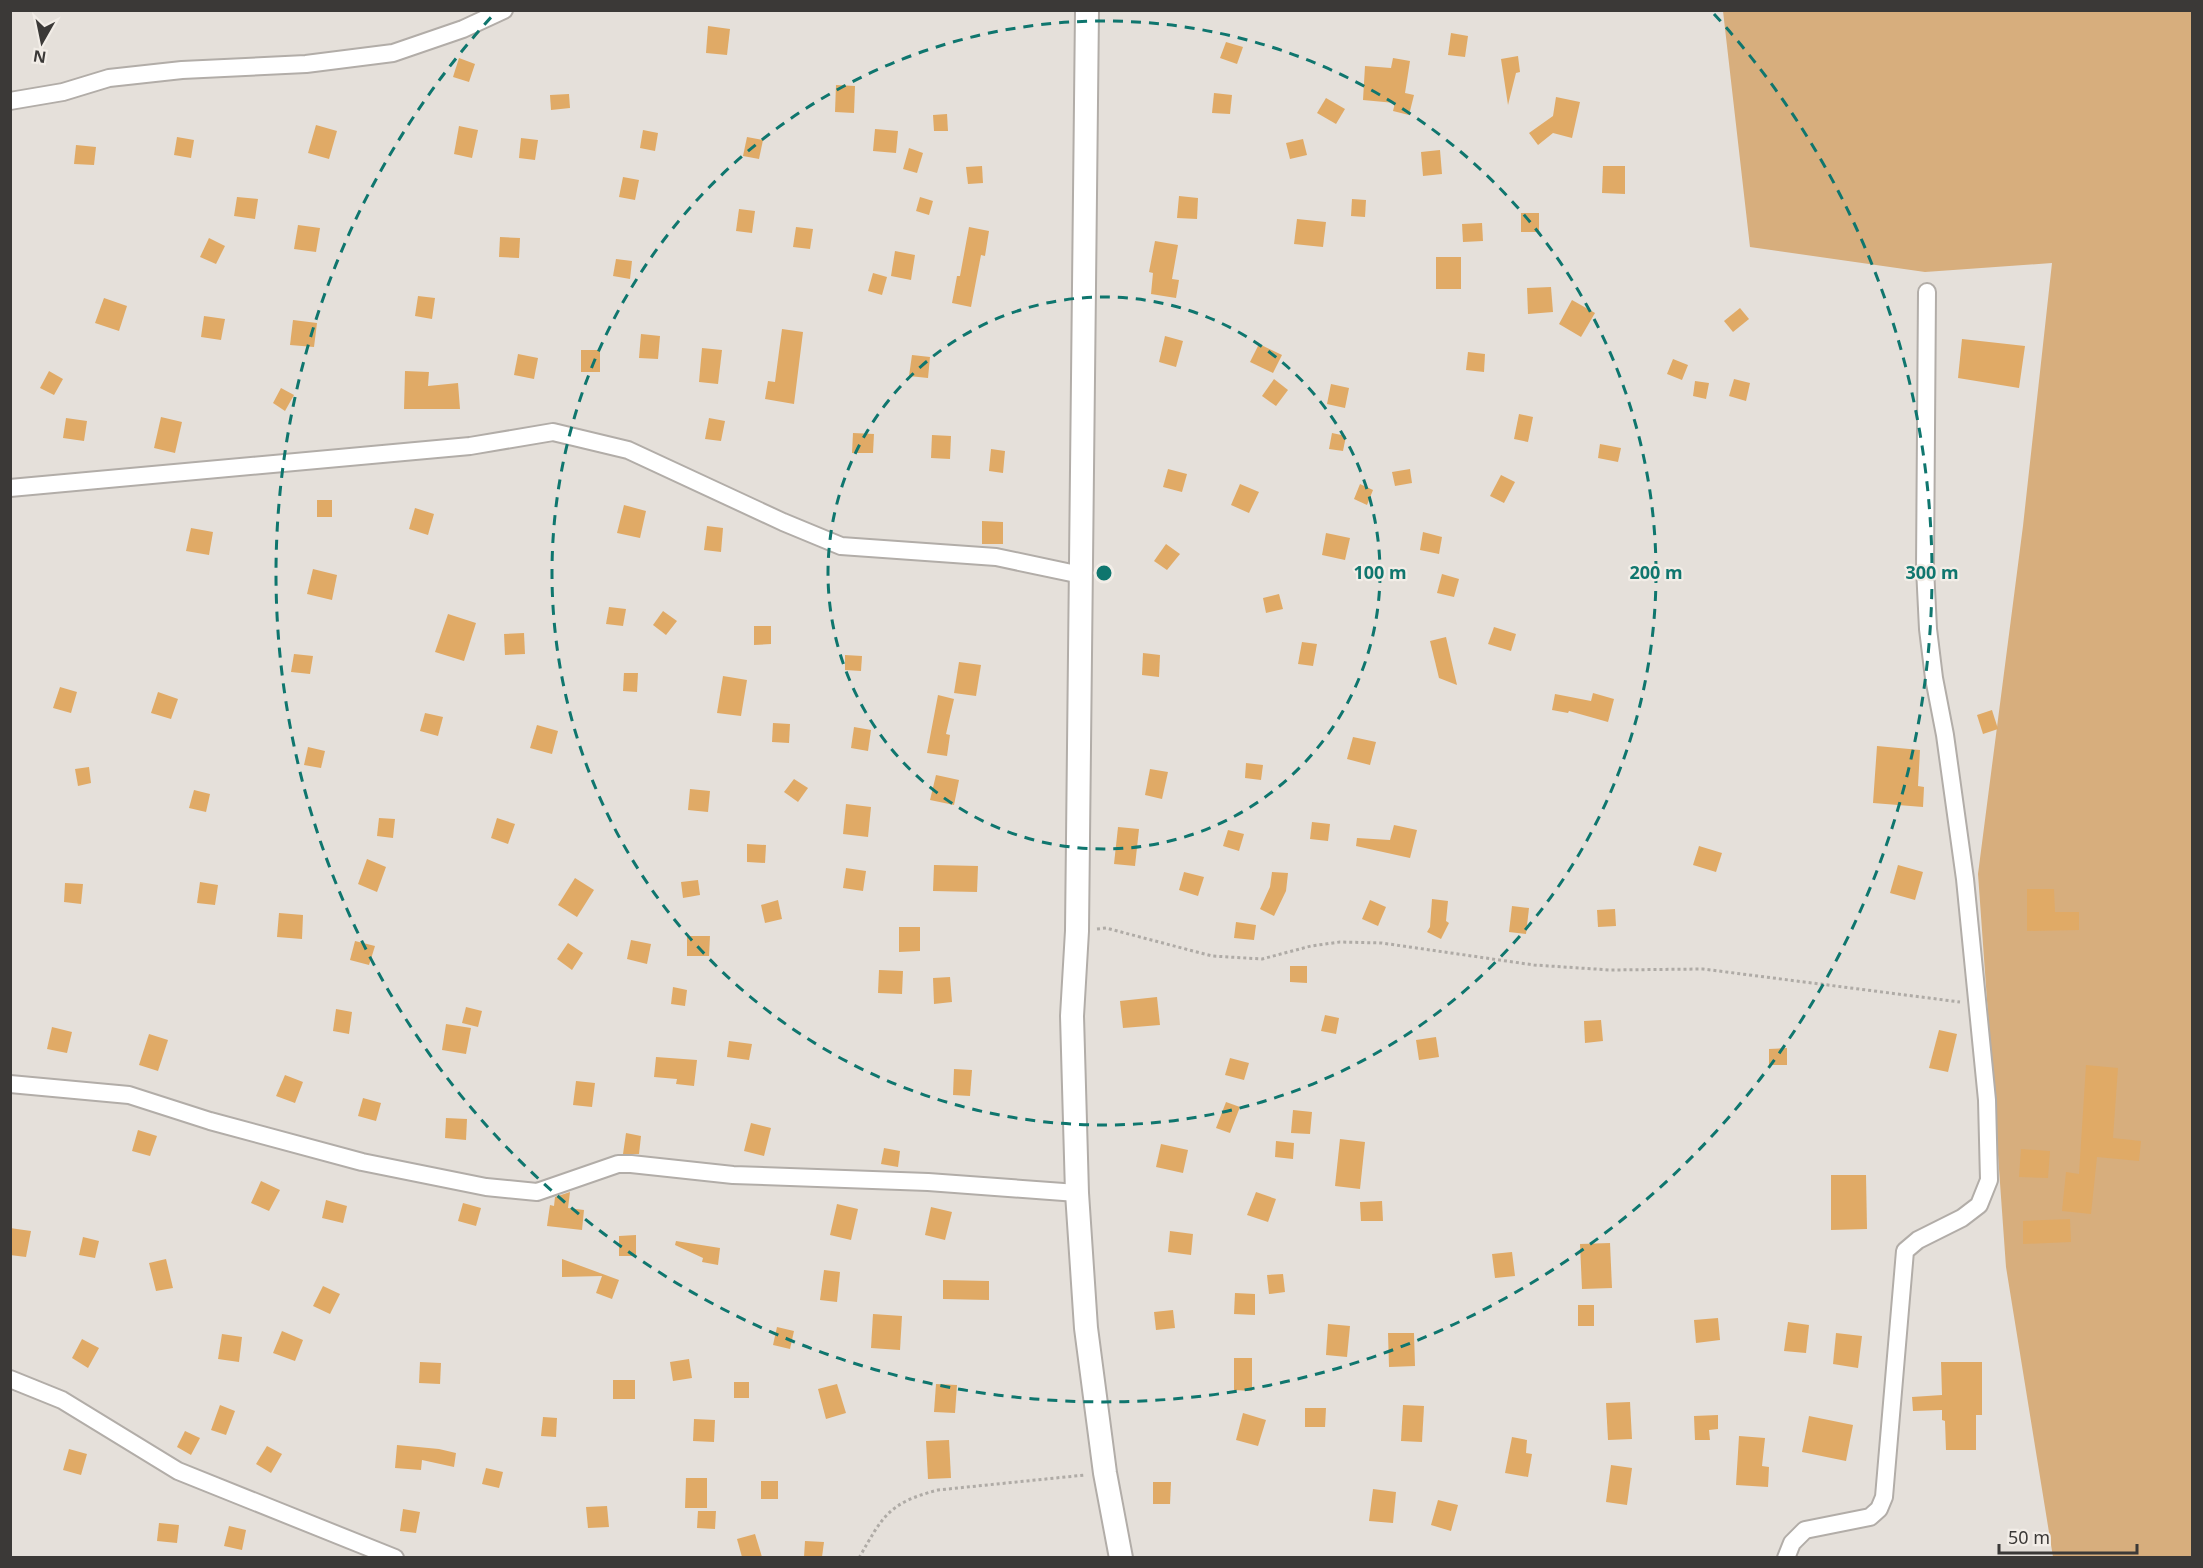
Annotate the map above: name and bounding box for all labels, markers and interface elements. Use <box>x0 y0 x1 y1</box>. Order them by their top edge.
north arrow <box>12 12 72 72</box>
text: N <box>32 45 48 69</box>
text: 100 m <box>1353 560 1407 584</box>
text: 200 m <box>1629 560 1683 584</box>
text: 300 m <box>1905 560 1959 584</box>
centre of rings <box>1094 563 1114 583</box>
scale bar <box>1999 1517 2137 1555</box>
text: 50 m <box>2008 1525 2050 1549</box>

